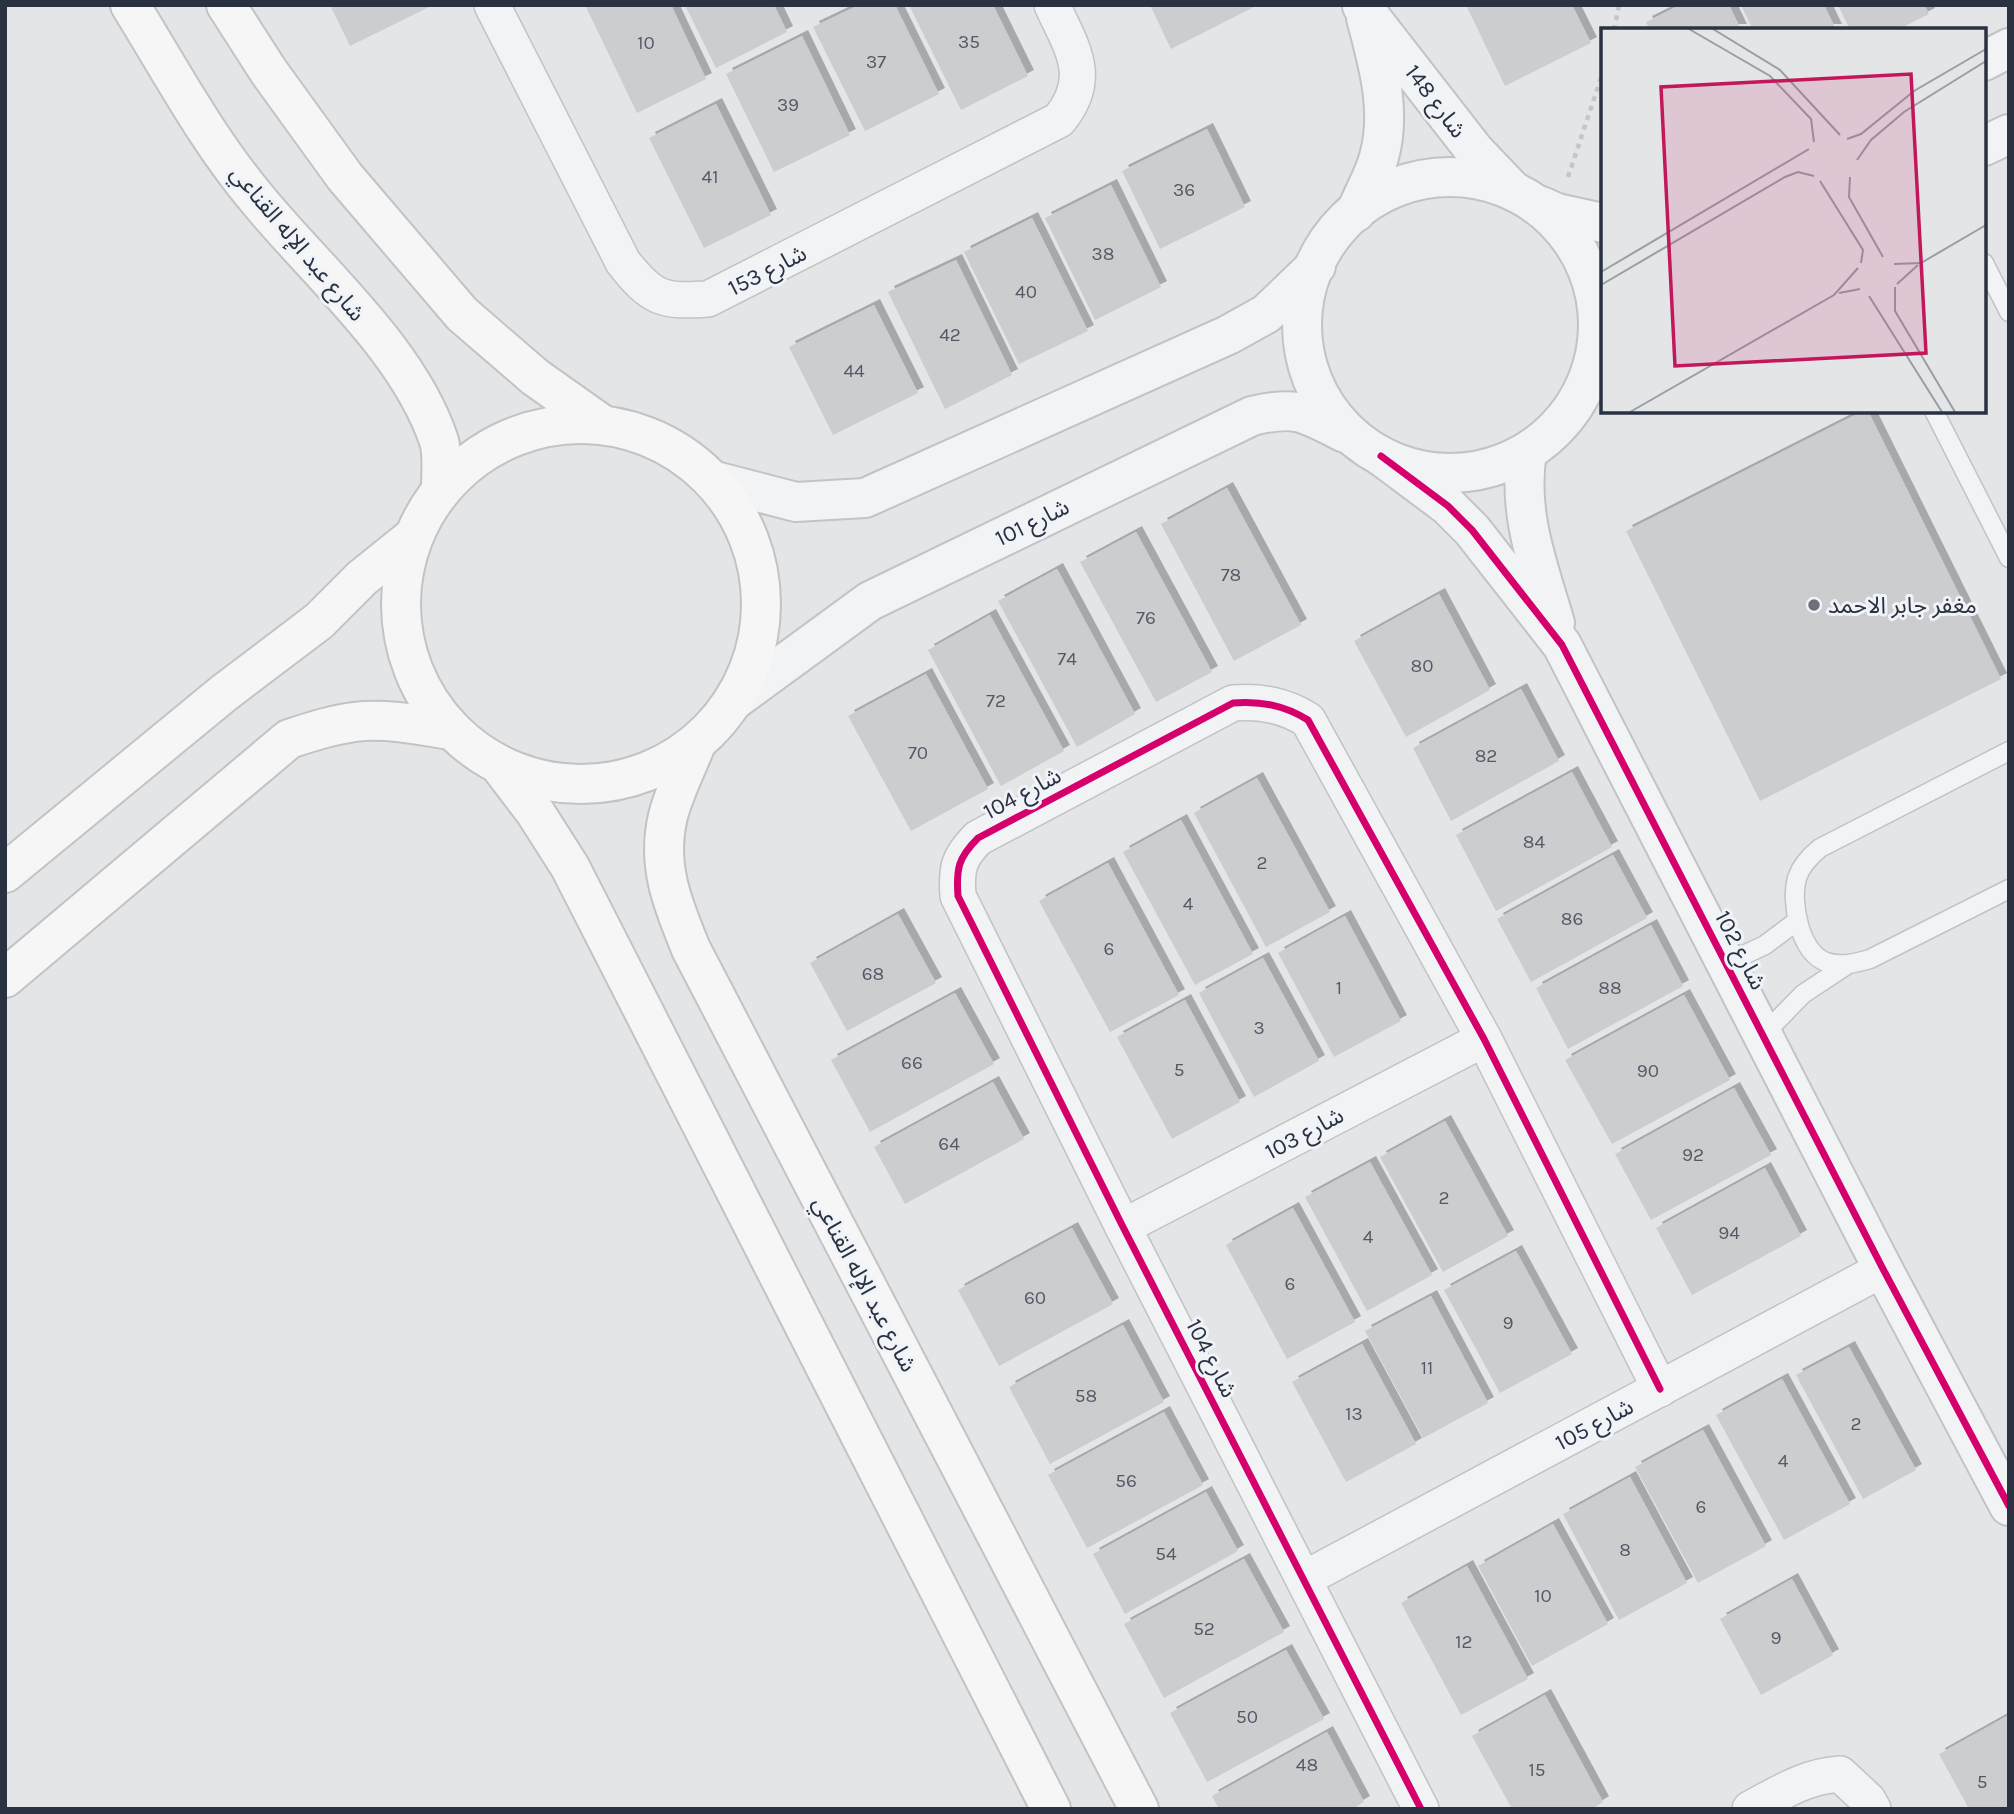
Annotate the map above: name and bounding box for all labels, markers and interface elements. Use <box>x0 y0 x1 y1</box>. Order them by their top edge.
inset map <box>1601 28 1986 413</box>
house number: 35 <box>958 31 980 53</box>
house number: 10 <box>637 32 655 54</box>
house number: 37 <box>866 51 886 73</box>
street label: شارع 148 <box>1397 59 1472 145</box>
house number: 39 <box>777 94 799 116</box>
street label: شارع عبد الإله القناعي <box>222 160 371 329</box>
house number: 41 <box>702 166 718 188</box>
house number: 36 <box>1173 179 1195 201</box>
street label: شارع 153 <box>723 239 812 304</box>
house number: 38 <box>1092 243 1114 265</box>
house number: 40 <box>1015 281 1037 303</box>
house number: 42 <box>939 324 961 346</box>
house number: 44 <box>843 360 865 382</box>
street label: شارع 101 <box>991 493 1075 555</box>
house number: 78 <box>1221 564 1241 586</box>
place label: مغفر جابر الاحمد <box>1828 592 1977 619</box>
marker: مغفر جابر الاحمد <box>1806 597 1822 613</box>
house number: 76 <box>1136 607 1156 629</box>
house number: 74 <box>1057 648 1077 670</box>
house number: 80 <box>1411 655 1433 677</box>
house number: 72 <box>986 690 1006 712</box>
house number: 70 <box>908 742 928 764</box>
house number: 82 <box>1475 745 1497 767</box>
street label: شارع 104 <box>979 762 1067 828</box>
house number: 84 <box>1523 831 1546 853</box>
house number: 2 <box>1256 852 1268 874</box>
house number: 4 <box>1183 893 1194 915</box>
street label: شارع 102 <box>1707 906 1772 996</box>
house number: 86 <box>1561 908 1583 930</box>
house number: 6 <box>1104 938 1114 960</box>
house number: 68 <box>862 963 884 985</box>
house number: 1 <box>1336 977 1342 999</box>
house number: 88 <box>1598 977 1622 999</box>
house number: 3 <box>1253 1017 1265 1039</box>
house number: 66 <box>901 1052 923 1074</box>
house number: 5 <box>1174 1059 1184 1081</box>
house number: 90 <box>1637 1060 1659 1082</box>
street label: شارع 103 <box>1260 1102 1350 1168</box>
house number: 64 <box>938 1133 960 1155</box>
house number: 92 <box>1682 1144 1704 1166</box>
house number: 2 <box>1438 1187 1450 1209</box>
street label: شارع عبد الإله القناعي <box>804 1192 922 1378</box>
house number: 94 <box>1718 1222 1740 1244</box>
house number: 4 <box>1363 1226 1374 1248</box>
house number: 6 <box>1285 1273 1295 1295</box>
house number: 60 <box>1024 1287 1046 1309</box>
house number: 9 <box>1502 1312 1514 1334</box>
street label: شارع 104 <box>1178 1314 1243 1403</box>
house number: 11 <box>1421 1357 1433 1379</box>
house number: 58 <box>1075 1385 1097 1407</box>
street label: شارع 105 <box>1551 1393 1639 1459</box>
house number: 13 <box>1345 1403 1363 1425</box>
house number: 2 <box>1850 1413 1862 1435</box>
house number: 4 <box>1778 1450 1789 1472</box>
house number: 56 <box>1115 1470 1137 1492</box>
house number: 6 <box>1696 1496 1706 1518</box>
house number: 8 <box>1619 1539 1631 1561</box>
house number: 54 <box>1155 1543 1177 1565</box>
house number: 10 <box>1534 1585 1552 1607</box>
house number: 52 <box>1193 1618 1215 1640</box>
house number: 9 <box>1770 1627 1782 1649</box>
house number: 12 <box>1455 1631 1473 1653</box>
house number: 50 <box>1236 1706 1258 1728</box>
house number: 48 <box>1296 1754 1318 1776</box>
house number: 15 <box>1528 1759 1546 1781</box>
house number: 5 <box>1977 1771 1987 1793</box>

